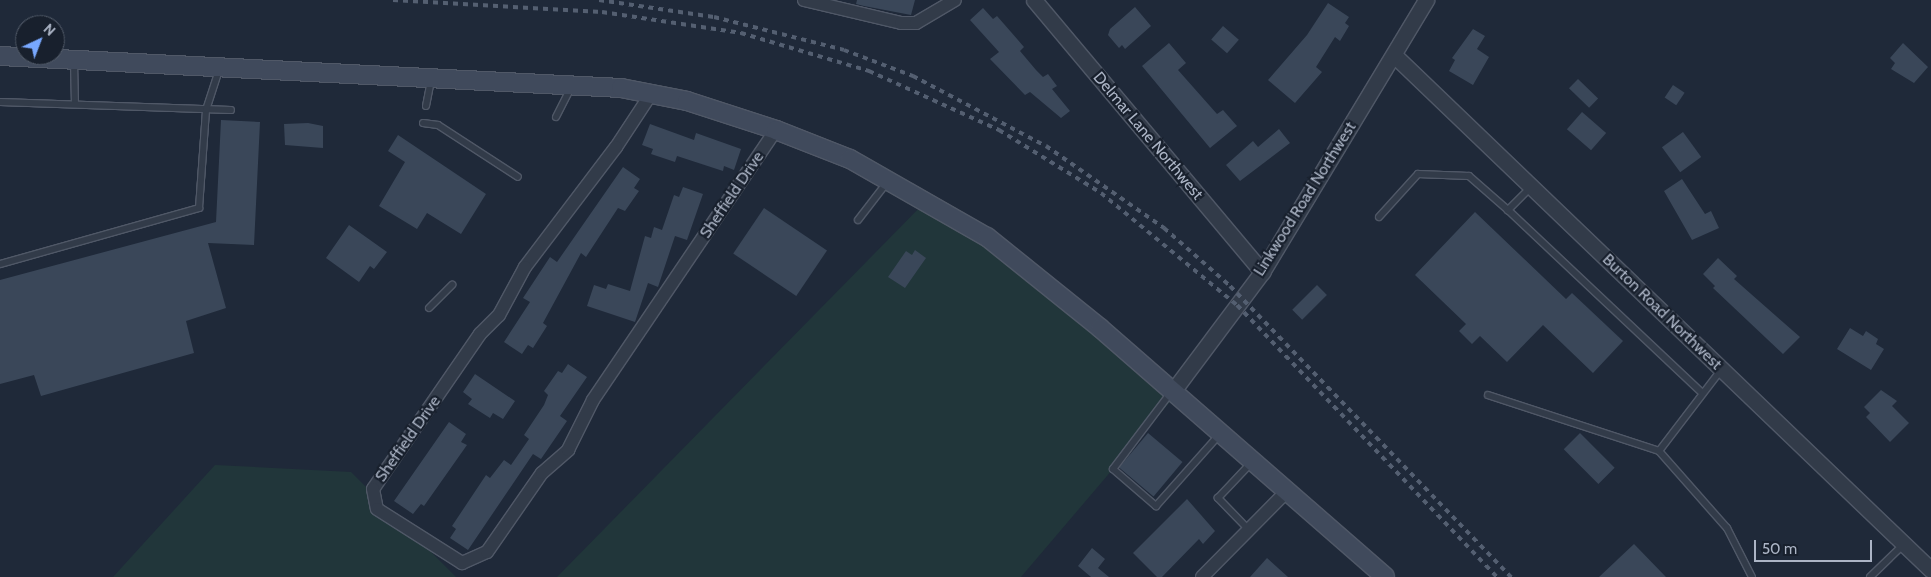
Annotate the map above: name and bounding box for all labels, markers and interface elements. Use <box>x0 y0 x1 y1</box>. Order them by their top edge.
north arrow <box>15 15 65 65</box>
text: N <box>40 20 59 40</box>
street label: Delmar Lane Northwest <box>1089 68 1207 204</box>
street label: Linkwood Road Northwest <box>1250 118 1360 280</box>
street label: Sheffield Drive <box>696 148 768 242</box>
street label: Burton Road Northwest <box>1598 250 1726 374</box>
street label: Sheffield Drive <box>371 392 445 486</box>
scale bar <box>1756 530 1874 562</box>
text: 50 m <box>1762 540 1797 558</box>

